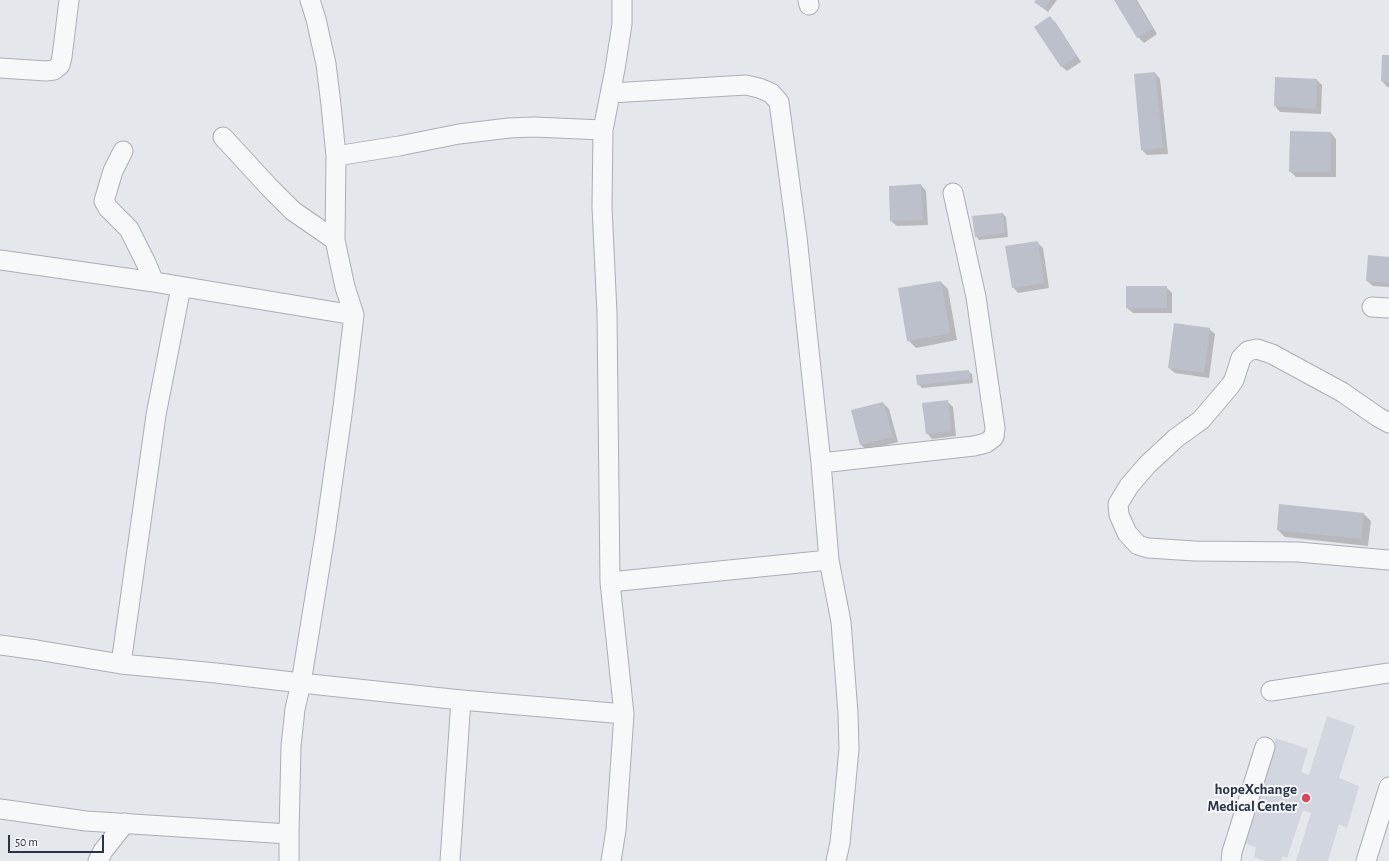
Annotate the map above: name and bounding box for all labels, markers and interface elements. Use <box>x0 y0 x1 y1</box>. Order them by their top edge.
place label: hopeXchange Medical Center <box>1208 780 1297 815</box>
marker: hopeXchange Medical Center <box>1300 792 1312 804</box>
scale bar <box>10 827 106 853</box>
text: 50 m <box>15 836 38 848</box>

